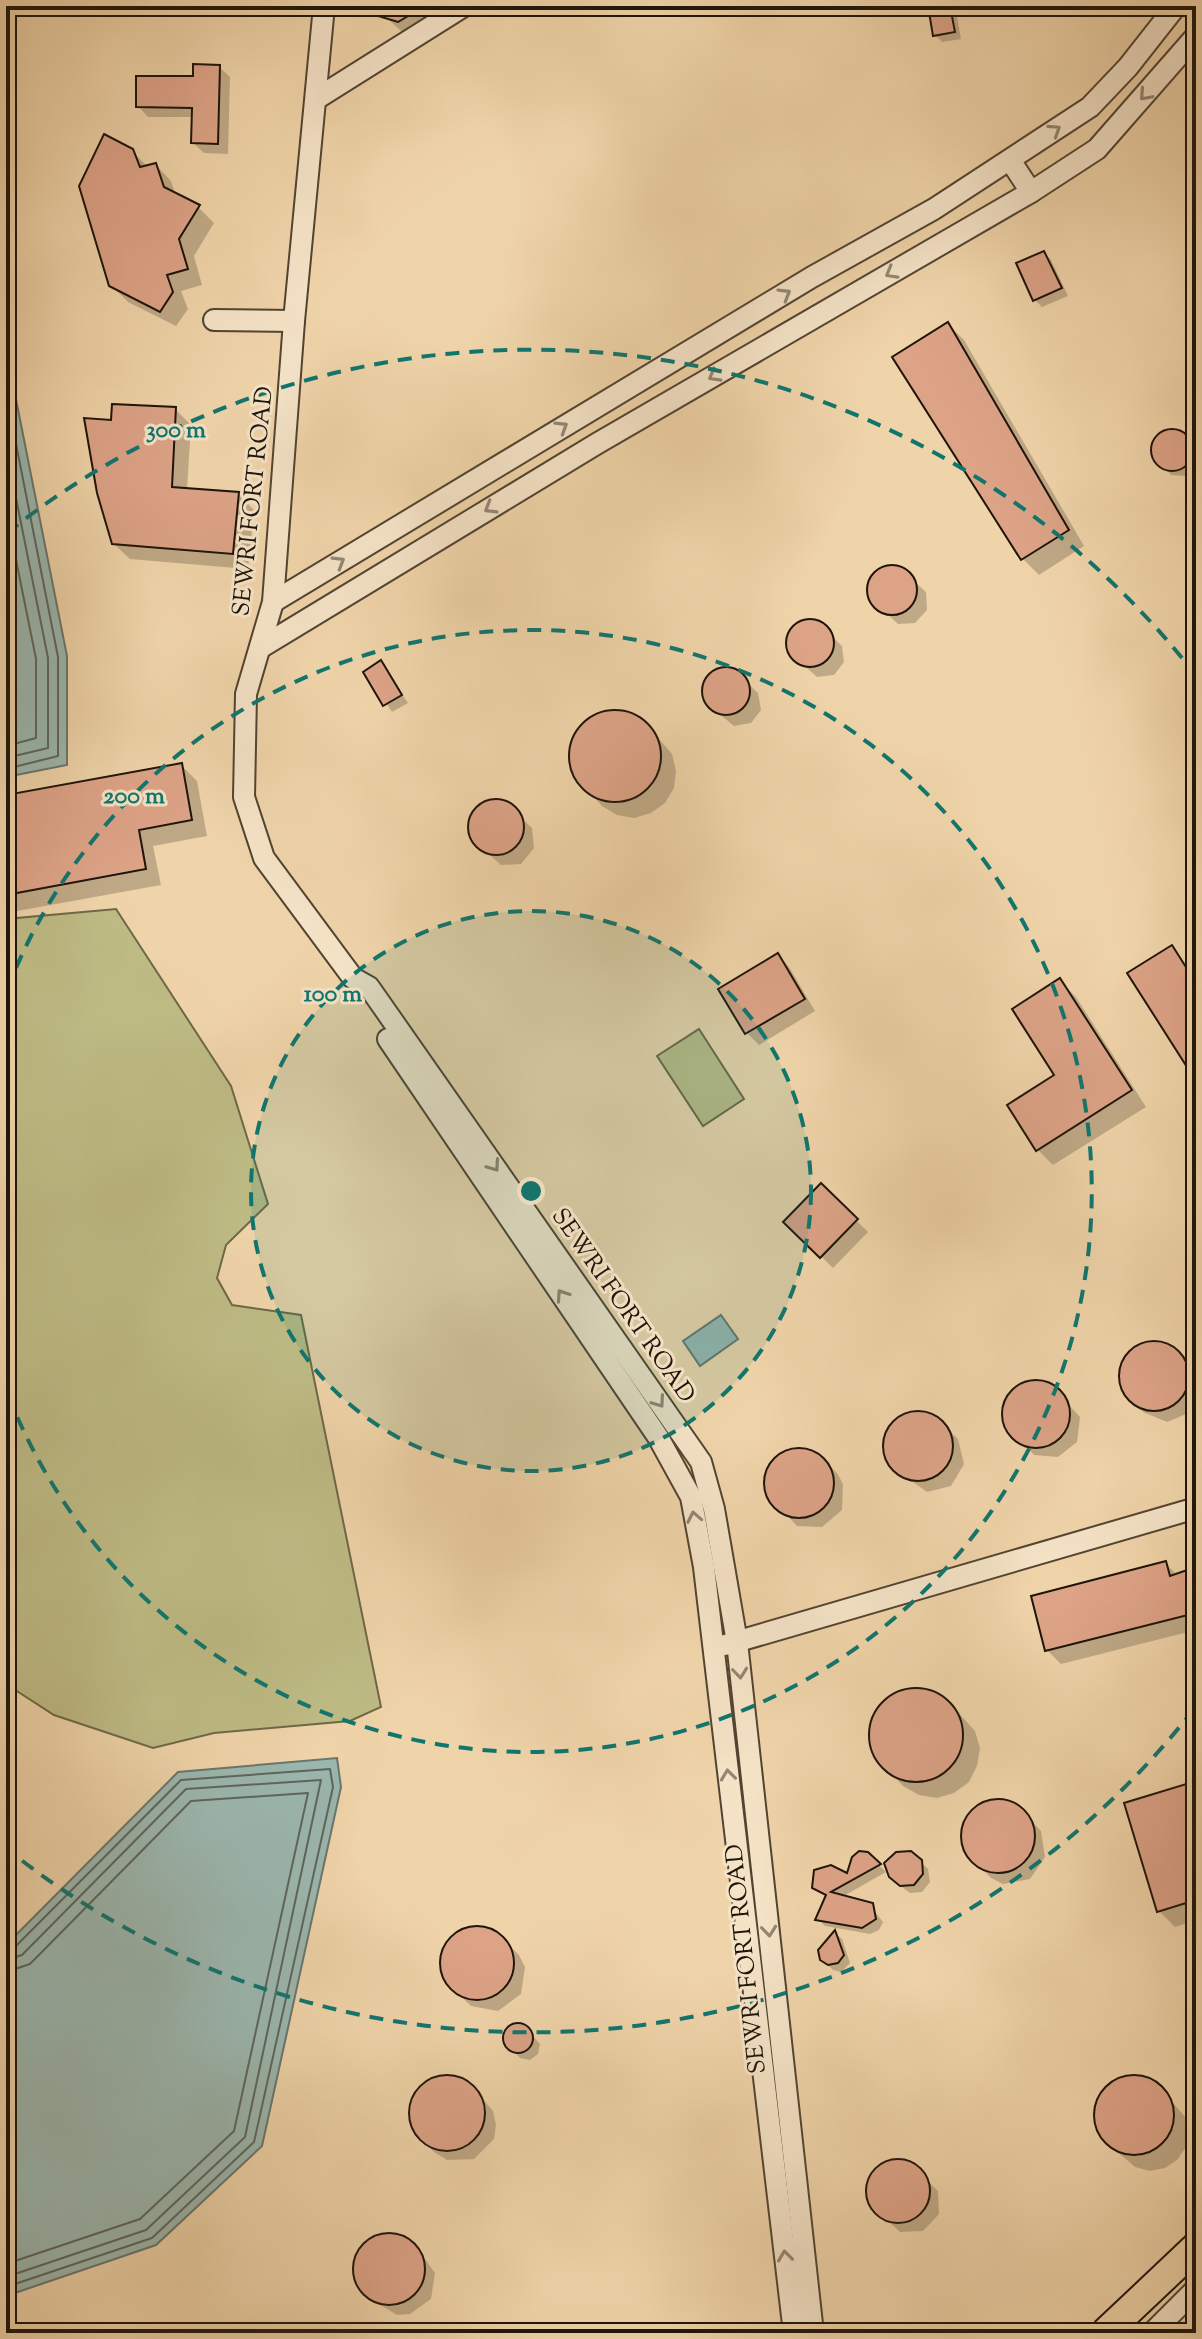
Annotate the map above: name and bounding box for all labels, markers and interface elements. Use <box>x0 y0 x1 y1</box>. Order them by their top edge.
one-way arrow <box>1140 86 1155 101</box>
one-way arrow <box>1046 125 1061 140</box>
one-way arrow <box>885 263 899 279</box>
one-way arrow <box>776 288 791 303</box>
one-way arrow <box>708 366 723 382</box>
street label: SEWRI FORT ROAD <box>225 385 283 618</box>
text: 300 m <box>146 414 206 448</box>
one-way arrow <box>553 422 568 437</box>
one-way arrow <box>484 498 499 513</box>
one-way arrow <box>331 557 345 572</box>
text: 200 m <box>103 780 165 814</box>
text: 100 m <box>304 978 362 1012</box>
one-way arrow <box>484 1157 499 1171</box>
centre of rings <box>517 1177 545 1205</box>
street label: SEWRI FORT ROAD <box>542 1202 702 1410</box>
one-way arrow <box>557 1290 572 1304</box>
one-way arrow <box>649 1393 664 1407</box>
one-way arrow <box>687 1510 704 1524</box>
one-way arrow <box>732 1667 749 1680</box>
one-way arrow <box>720 1768 737 1782</box>
street label: SEWRI FORT ROAD <box>718 1842 776 2075</box>
one-way arrow <box>760 1925 777 1938</box>
one-way arrow <box>776 2249 793 2262</box>

